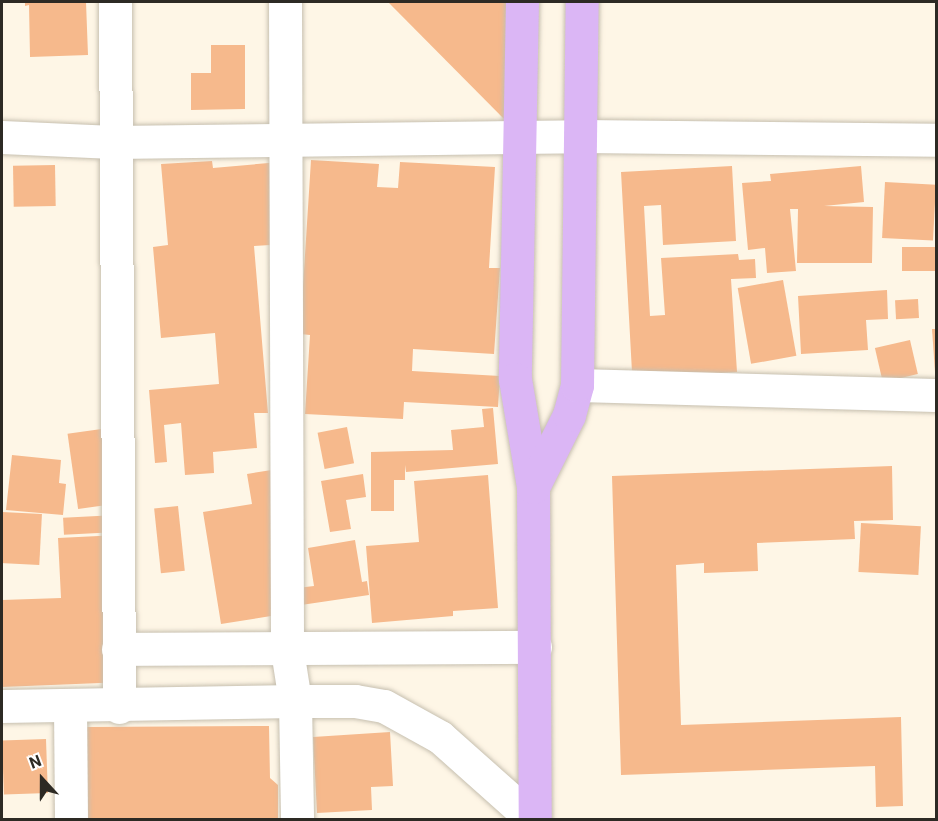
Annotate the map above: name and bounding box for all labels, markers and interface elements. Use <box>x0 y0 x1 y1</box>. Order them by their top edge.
north arrow <box>12 749 72 809</box>
text: N <box>27 751 44 773</box>

